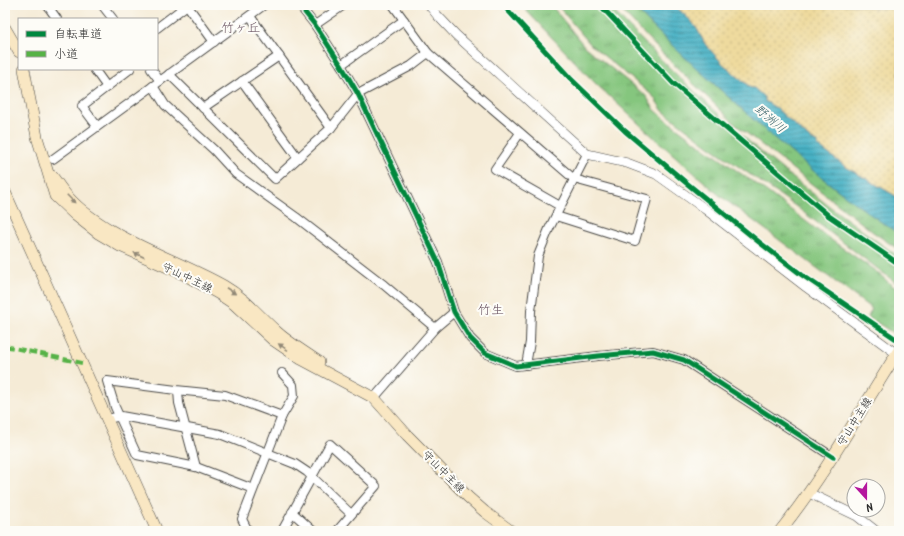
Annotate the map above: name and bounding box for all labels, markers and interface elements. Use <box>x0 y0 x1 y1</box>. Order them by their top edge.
legend <box>18 18 158 70</box>
district label: 竹ヶ丘 <box>221 18 261 39</box>
text: 自転車道 <box>54 25 102 44</box>
text: 小道 <box>54 45 78 64</box>
water label: 野洲川 <box>750 100 790 138</box>
one-way arrow <box>66 194 76 204</box>
one-way arrow <box>134 252 145 258</box>
street label: 守山中主線 <box>158 258 216 298</box>
one-way arrow <box>225 287 237 294</box>
district label: 竹生 <box>478 300 504 321</box>
one-way arrow <box>278 343 288 351</box>
street label: 守山中主線 <box>833 394 877 450</box>
street label: 守山中主線 <box>417 446 469 498</box>
north arrow <box>846 478 886 518</box>
text: N <box>863 497 876 516</box>

